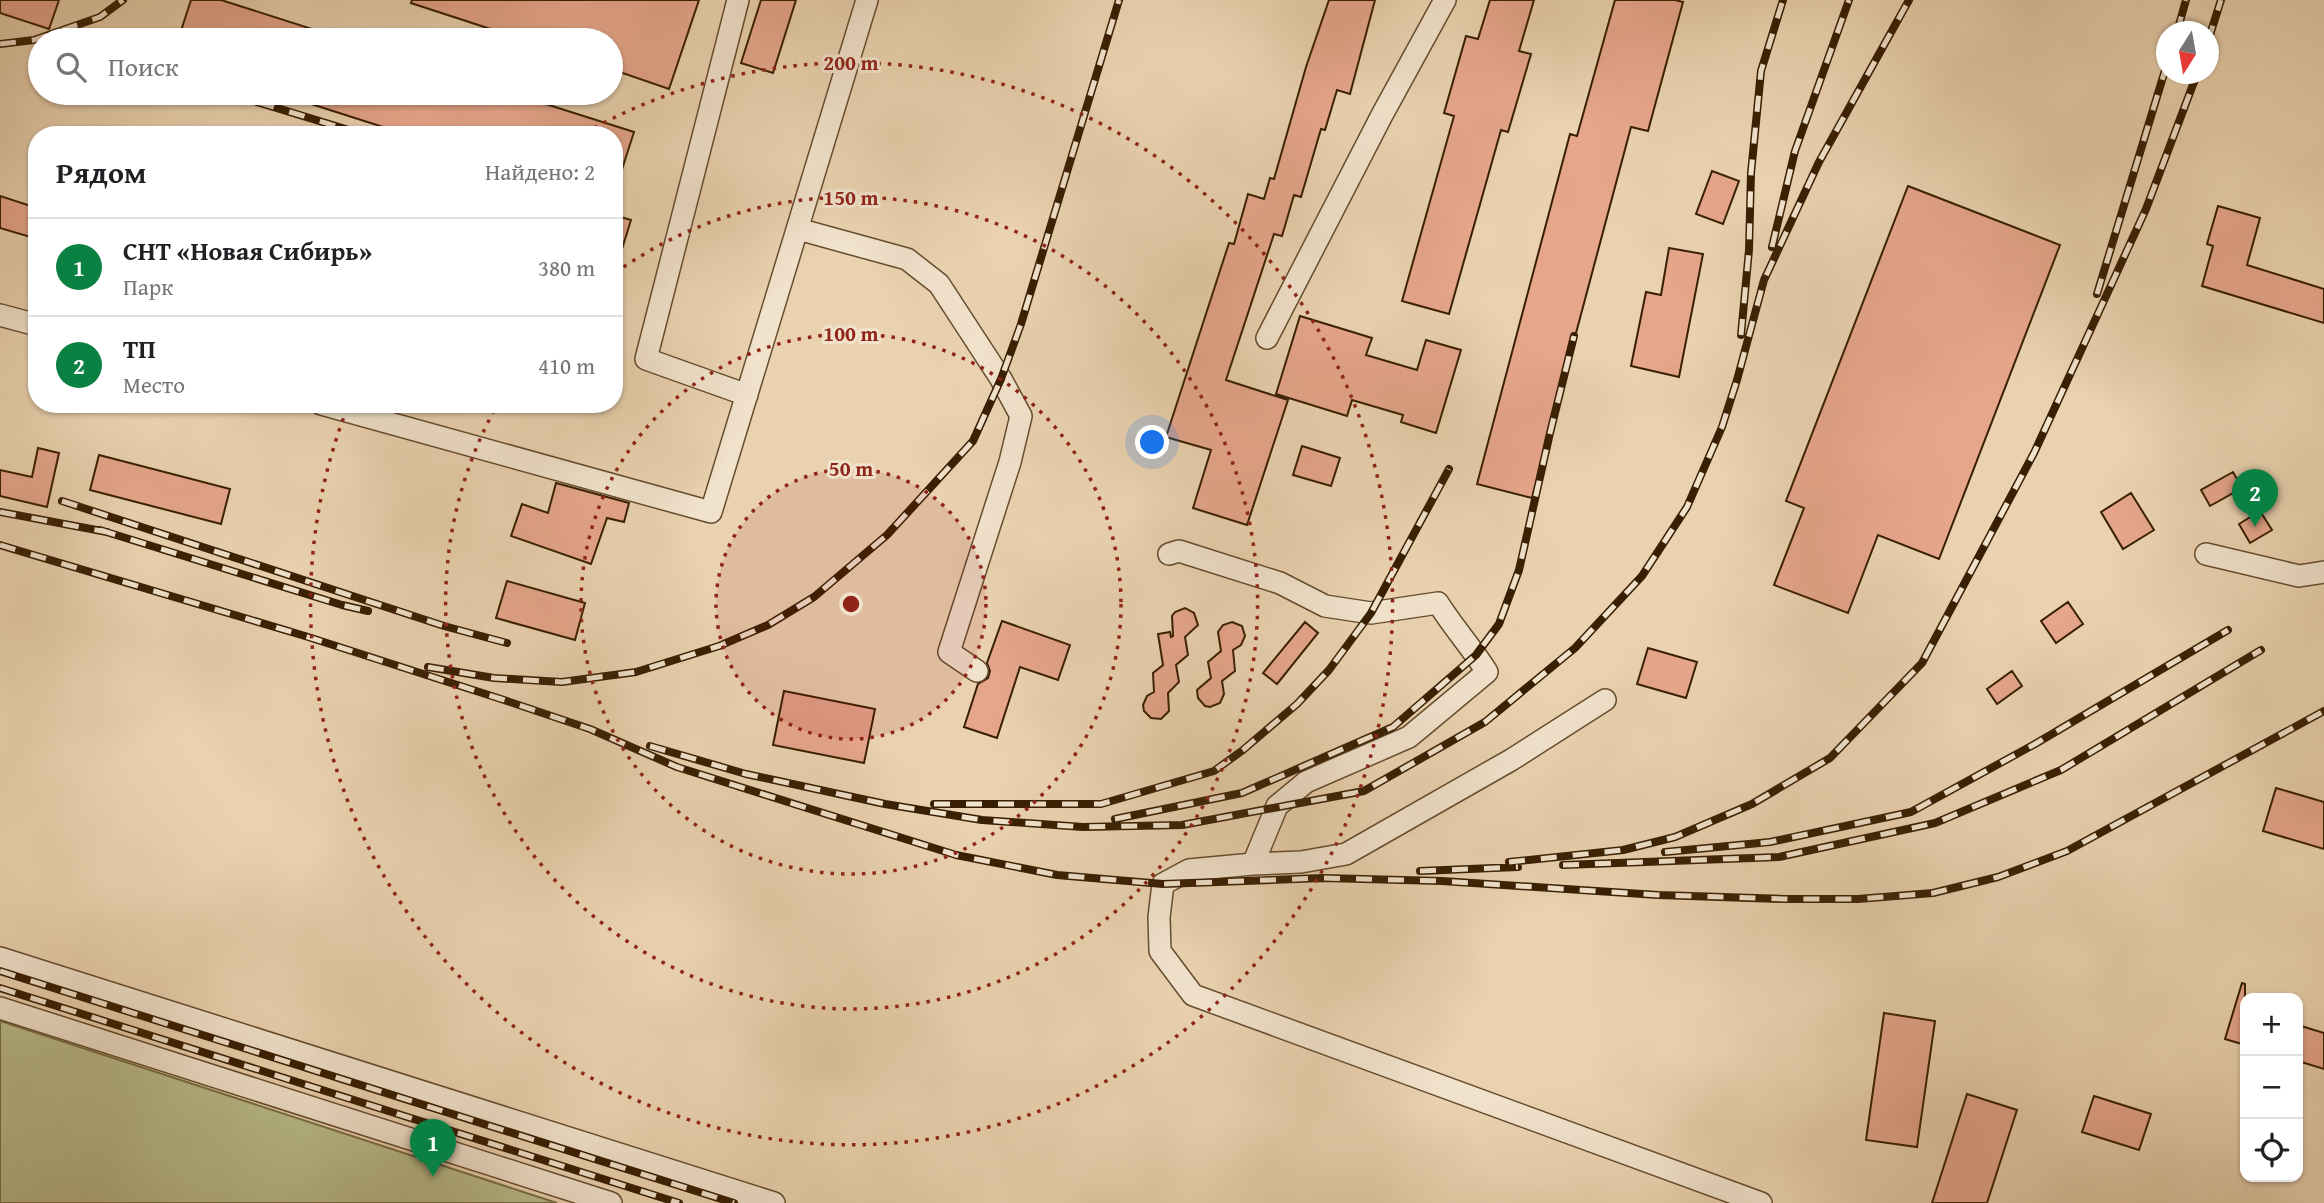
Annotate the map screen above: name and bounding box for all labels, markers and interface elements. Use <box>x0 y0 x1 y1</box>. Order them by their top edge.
north arrow <box>2156 21 2219 84</box>
search box <box>28 28 623 105</box>
text: Поиск <box>108 47 179 86</box>
text: 200 m <box>823 47 879 78</box>
icon: search <box>52 48 90 86</box>
text: Рядом <box>56 150 147 194</box>
text: Найдено: 2 <box>485 155 595 188</box>
text: 150 m <box>823 182 879 213</box>
text: СНТ «Новая Сибирь» <box>123 231 372 270</box>
text: 1 <box>73 251 85 284</box>
text: 380 m <box>538 251 595 284</box>
text: Парк <box>123 270 173 303</box>
text: 100 m <box>823 318 879 349</box>
text: ТП <box>123 329 156 368</box>
text: 2 <box>73 349 85 382</box>
text: 410 m <box>538 349 595 382</box>
text: Место <box>123 368 185 401</box>
your location <box>1135 425 1169 459</box>
text: 50 m <box>829 453 873 484</box>
pin: 2 <box>2232 469 2278 527</box>
centre of rings <box>839 592 863 616</box>
map controls <box>2240 993 2303 1182</box>
button: + <box>2240 993 2303 1056</box>
button: − <box>2240 1056 2303 1119</box>
pin: 1 <box>410 1119 456 1177</box>
button: locate <box>2240 1119 2303 1182</box>

